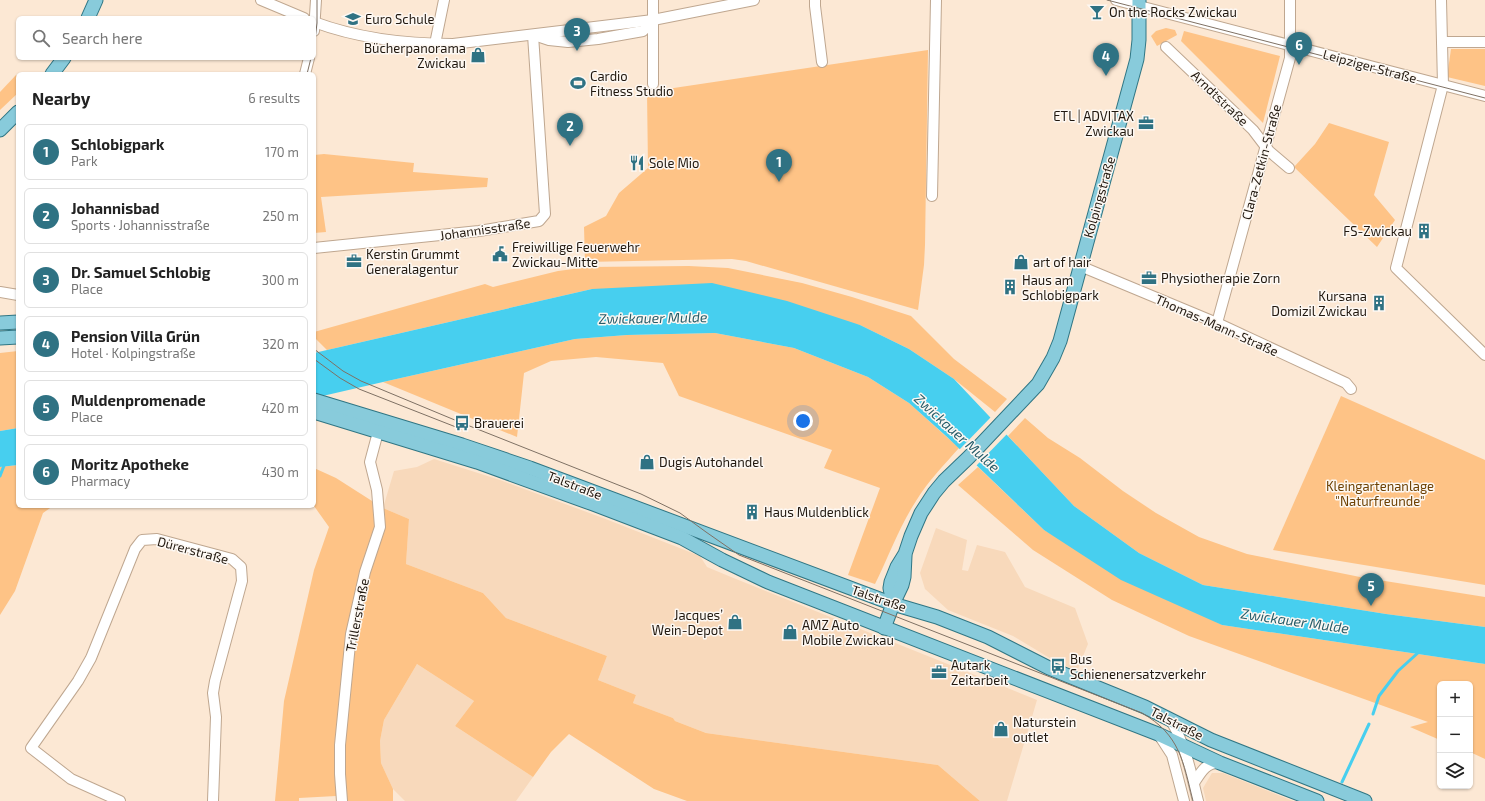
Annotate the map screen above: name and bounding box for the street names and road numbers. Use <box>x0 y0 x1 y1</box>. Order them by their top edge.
street label: Leipziger Straße <box>1321 46 1419 86</box>
street label: Arndtstraße <box>1188 67 1252 129</box>
street label: Clara-Zetkin-Straße <box>1238 102 1284 222</box>
street label: Kolpingstraße <box>1080 154 1118 240</box>
street label: Johannisstraße <box>439 215 531 243</box>
street label: Thomas-Mann-Straße <box>1153 291 1281 359</box>
street label: Talstraße <box>546 467 604 503</box>
street label: Dürerstraße <box>156 533 230 567</box>
street label: Trillerstraße <box>342 577 372 653</box>
street label: Talstraße <box>849 581 909 615</box>
street label: Talstraße <box>1148 703 1206 743</box>

